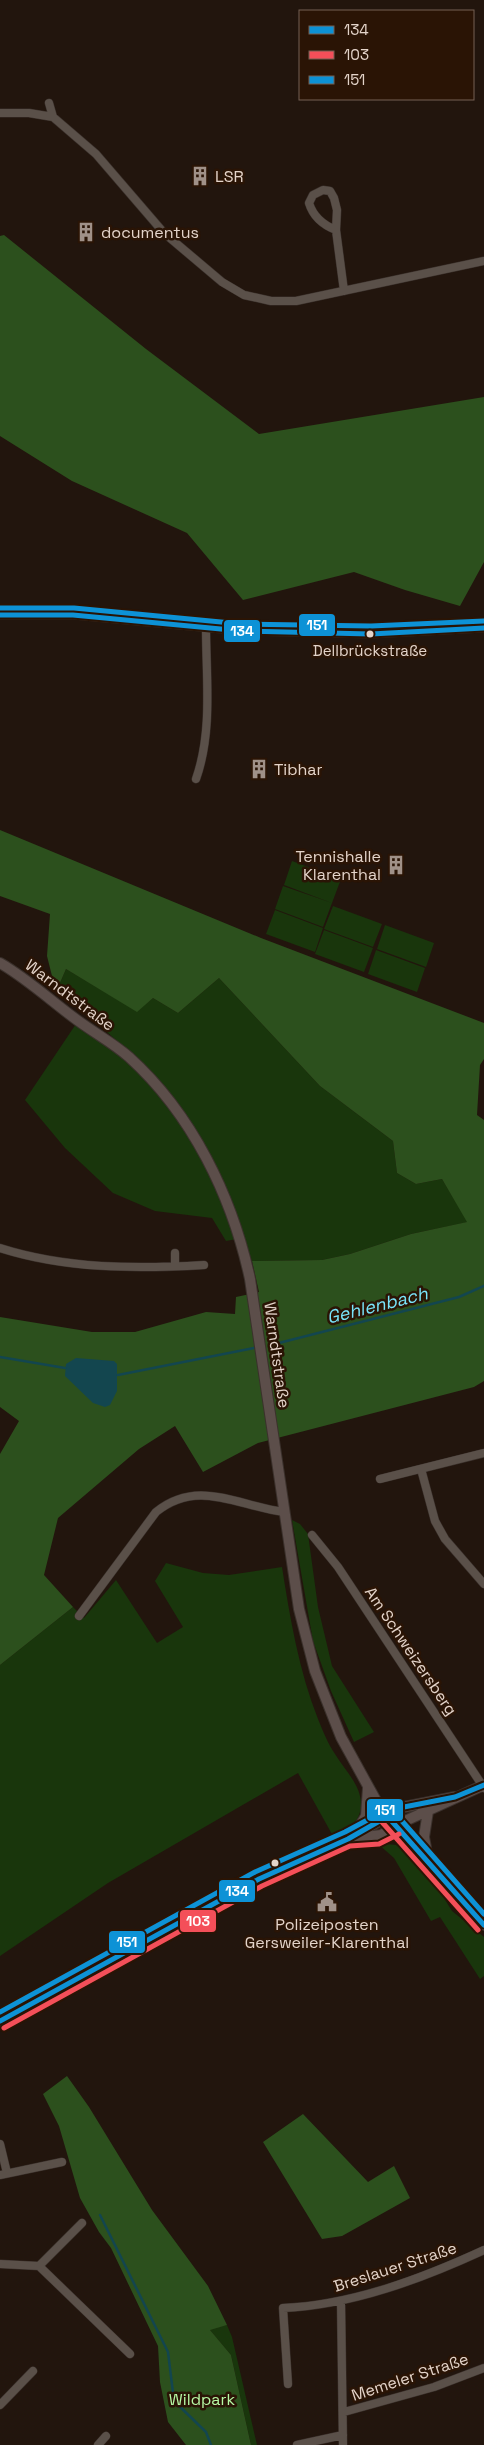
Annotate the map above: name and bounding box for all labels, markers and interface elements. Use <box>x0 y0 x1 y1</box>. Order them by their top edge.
legend <box>299 10 474 100</box>
text: 134 <box>344 20 369 39</box>
text: 103 <box>344 45 369 64</box>
text: 151 <box>344 70 365 89</box>
building icon: LSR <box>189 165 211 187</box>
place label: LSR <box>215 166 244 187</box>
building icon: documentus <box>75 221 97 243</box>
place label: documentus <box>101 222 199 243</box>
line badge: 151 <box>298 613 336 637</box>
text: 151 <box>307 616 327 634</box>
line badge: 134 <box>223 619 261 643</box>
text: 134 <box>230 622 254 640</box>
marker: Dellbrückstraße <box>365 629 375 639</box>
place label: Dellbrückstraße <box>313 641 427 660</box>
building icon: Tibhar <box>248 758 270 780</box>
place label: Tibhar <box>274 759 323 780</box>
place label: Tennishalle Klarenthal <box>295 846 381 885</box>
building icon: Tennishalle Klarenthal <box>385 854 407 876</box>
street label: Warndtstraße <box>21 955 119 1035</box>
water label: Gehlenbach <box>324 1281 431 1329</box>
street label: Warndtstraße <box>259 1301 295 1409</box>
street label: Am Schweizersberg <box>360 1583 462 1719</box>
line badge: 151 <box>366 1798 404 1822</box>
text: 151 <box>375 1801 395 1819</box>
unlabelled marker <box>270 1858 280 1868</box>
line badge: 134 <box>218 1879 256 1903</box>
text: 134 <box>225 1882 249 1900</box>
public building icon: Polizeiposten Gersweiler-Klarenthal <box>316 1891 338 1913</box>
line badge: 103 <box>179 1909 217 1933</box>
text: 103 <box>186 1912 210 1930</box>
place label: Polizeiposten Gersweiler-Klarenthal <box>245 1914 409 1953</box>
line badge: 151 <box>108 1930 146 1954</box>
text: 151 <box>117 1933 137 1951</box>
street label: Breslauer Straße <box>331 2237 459 2297</box>
street label: Memeler Straße <box>349 2348 471 2406</box>
park label: Wildpark <box>169 2389 236 2410</box>

